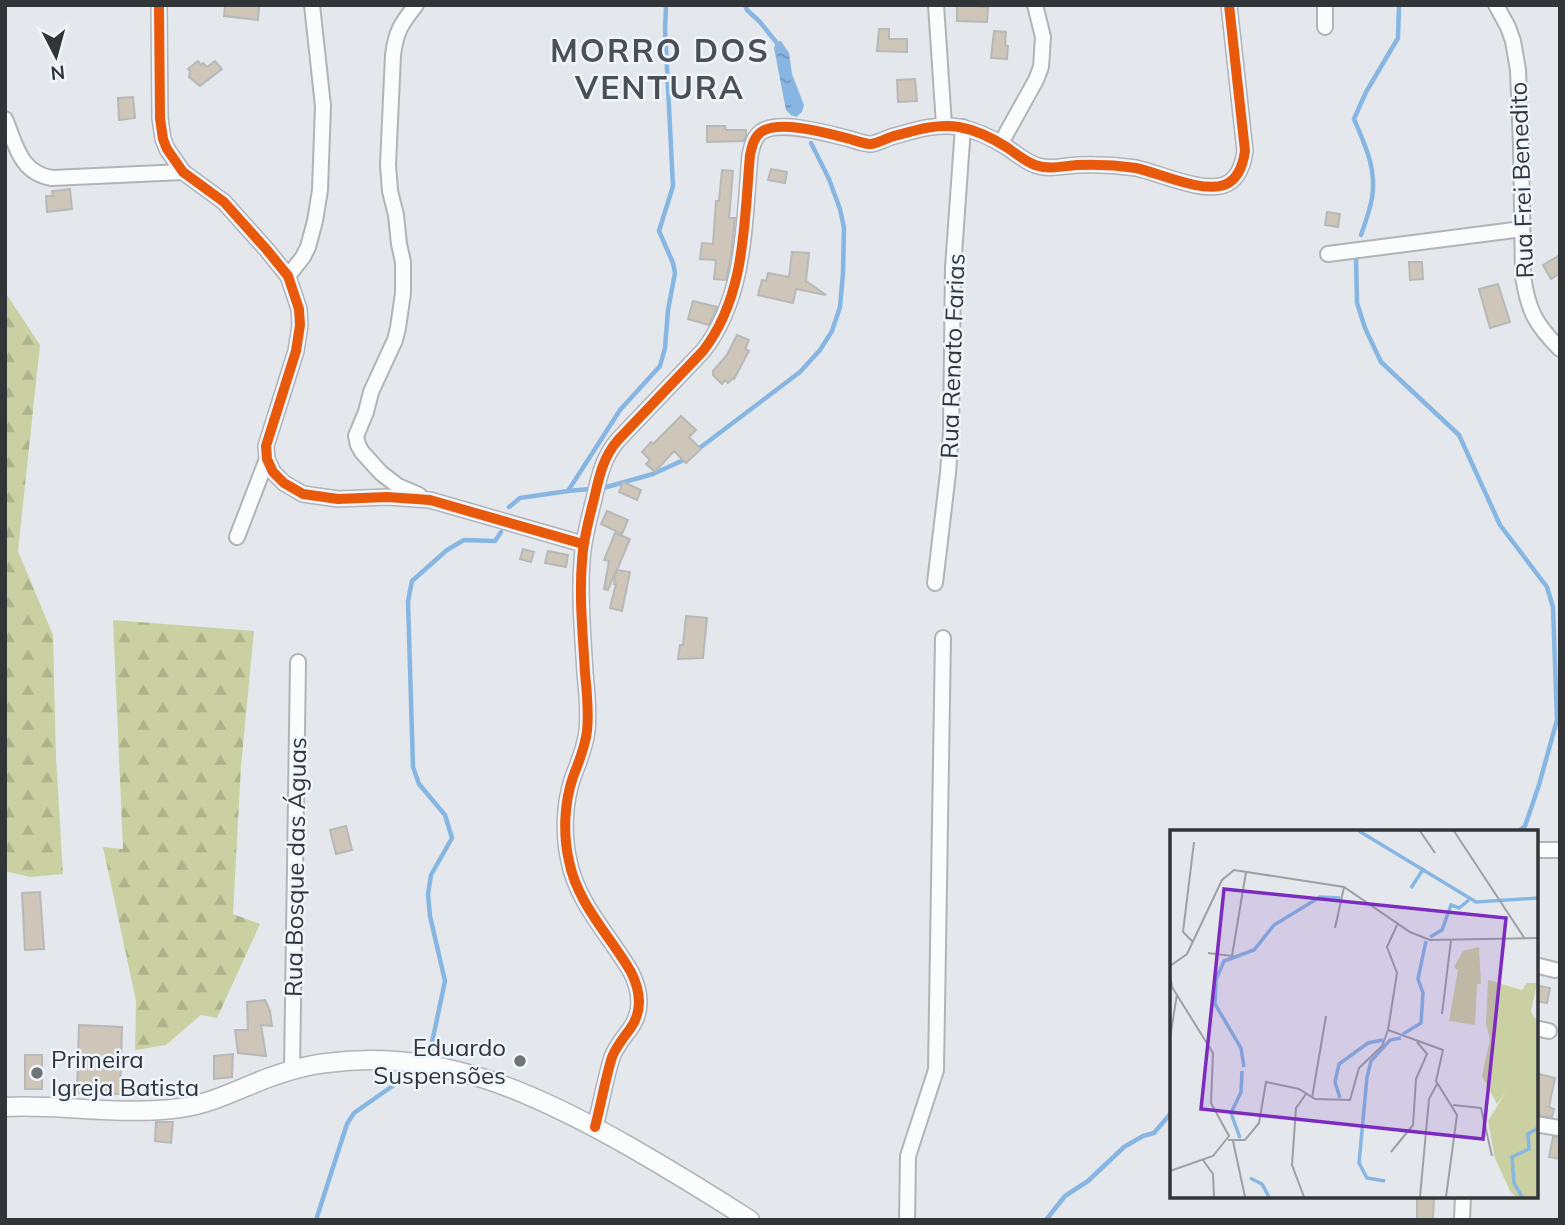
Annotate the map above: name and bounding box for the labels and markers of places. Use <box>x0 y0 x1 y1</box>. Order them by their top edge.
place label: Eduardo Suspensões <box>373 1032 506 1090</box>
place label: Primeira Igreja Batista <box>51 1044 199 1102</box>
marker: Eduardo Suspensões <box>512 1053 528 1069</box>
marker: Primeira Igreja Batista <box>29 1065 45 1081</box>

